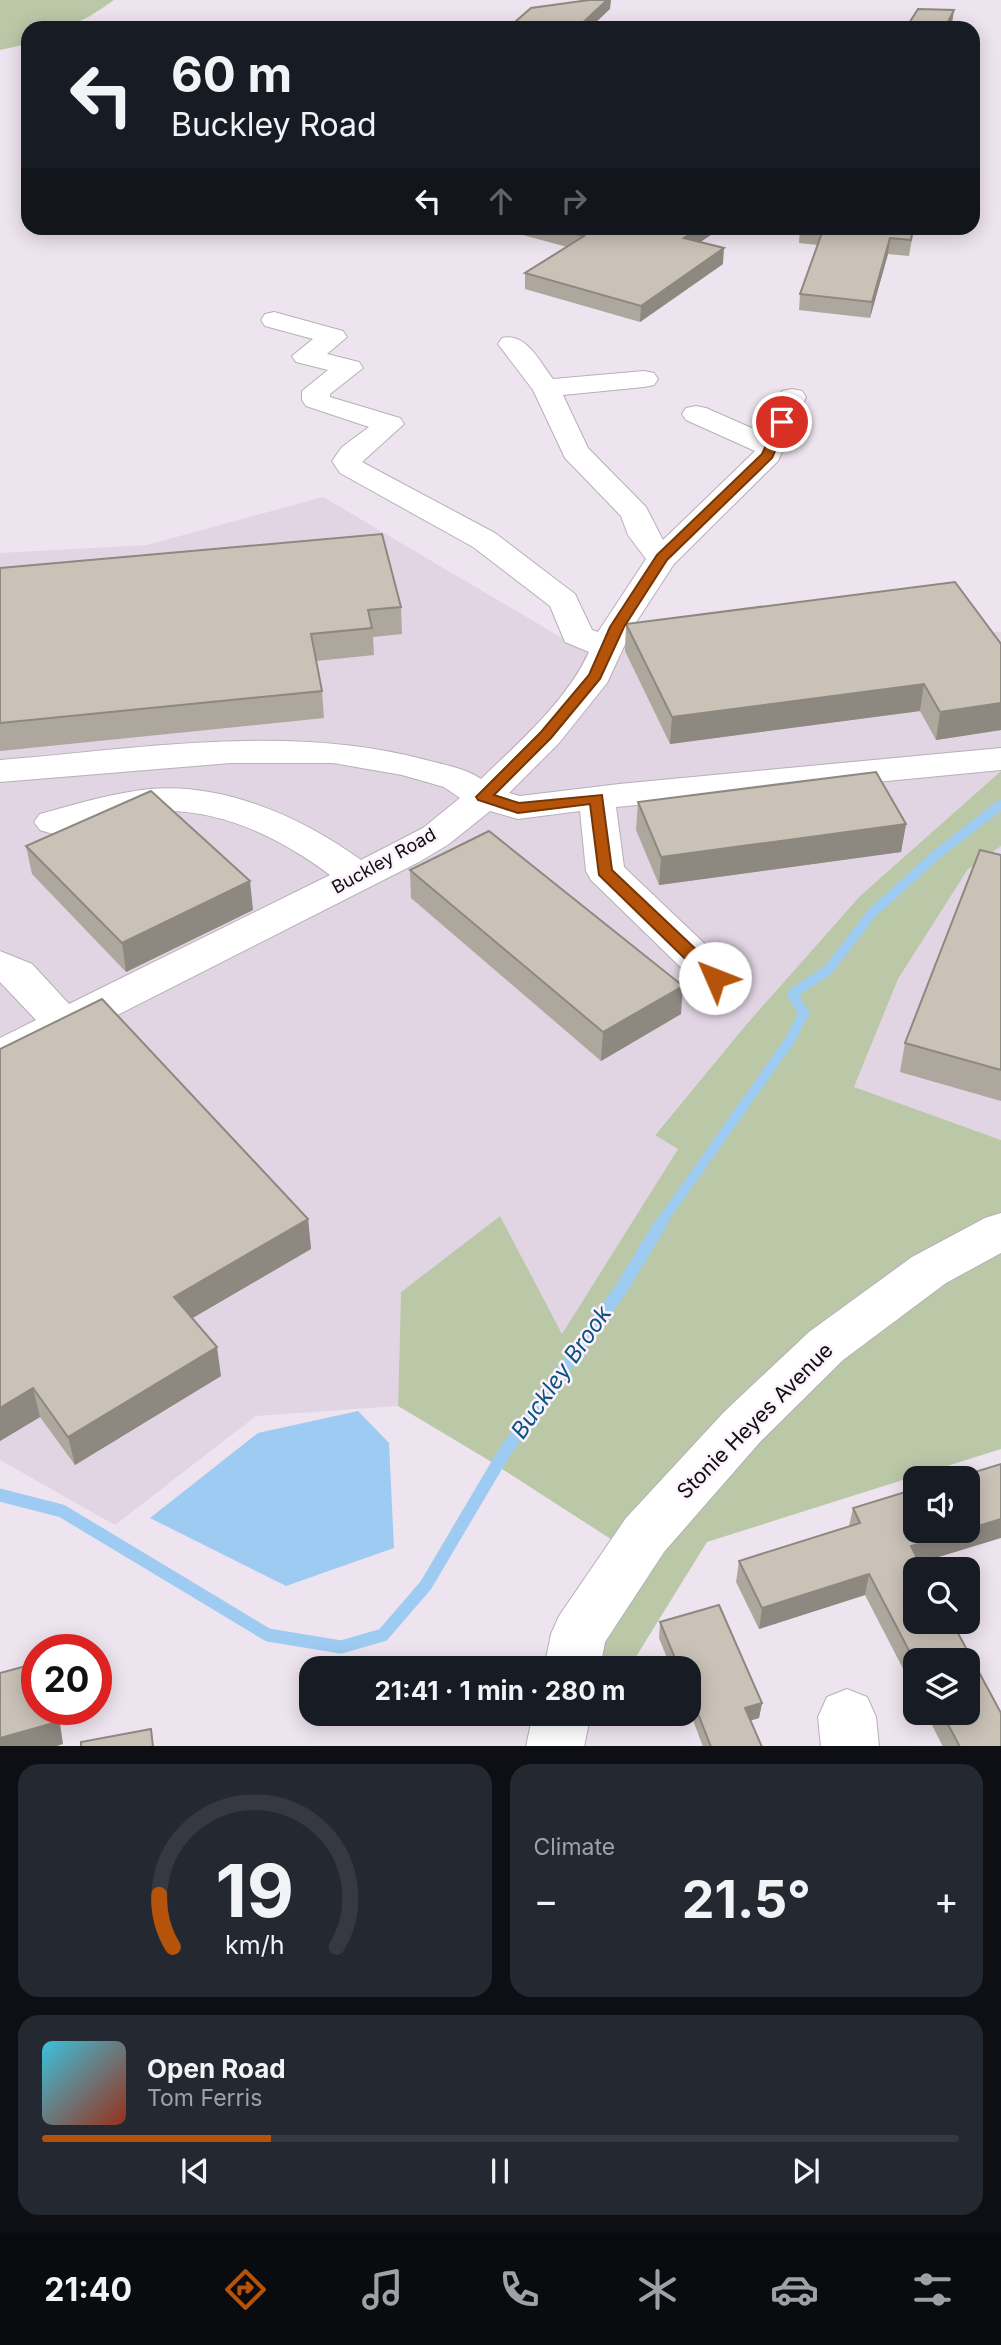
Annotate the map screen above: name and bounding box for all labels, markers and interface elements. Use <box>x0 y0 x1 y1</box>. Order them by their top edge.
text: 60 m <box>171 45 292 104</box>
icon: left <box>56 49 147 140</box>
text: Buckley Road <box>171 105 377 144</box>
icon: left <box>409 182 447 220</box>
icon: ahead <box>482 182 520 220</box>
icon: right <box>555 182 593 220</box>
pin <box>752 392 812 452</box>
icon: arrive <box>763 403 801 441</box>
street label: Buckley Road <box>328 823 439 898</box>
position arrow <box>678 941 752 1015</box>
water label: Buckley Brook <box>505 1300 617 1444</box>
street label: Stonie Heyes Avenue <box>671 1337 838 1504</box>
map controls <box>903 1466 980 1725</box>
button: sound <box>903 1466 980 1543</box>
button: search <box>903 1557 980 1634</box>
speed limit sign: 20 <box>21 1634 112 1725</box>
button: layers <box>903 1648 980 1725</box>
text: 21:41 · 1 min · 280 m <box>374 1675 626 1706</box>
text: Climate <box>534 1833 615 1861</box>
text: 19 <box>215 1846 294 1935</box>
text: 21.5° <box>682 1868 811 1931</box>
text: − <box>534 1877 559 1923</box>
text: + <box>934 1877 959 1923</box>
text: km/h <box>225 1929 284 1959</box>
text: Open Road <box>147 2053 286 2084</box>
text: Tom Ferris <box>147 2084 262 2112</box>
icon: previous <box>176 2152 214 2190</box>
icon: pause <box>481 2152 519 2190</box>
icon: next <box>787 2152 825 2190</box>
icon: directions <box>221 2265 270 2314</box>
icon: music <box>358 2265 407 2314</box>
icon: phone <box>495 2265 544 2314</box>
icon: climate <box>633 2265 682 2314</box>
icon: car <box>770 2265 819 2314</box>
icon: filters <box>908 2265 957 2314</box>
text: 21:40 <box>44 2270 132 2309</box>

